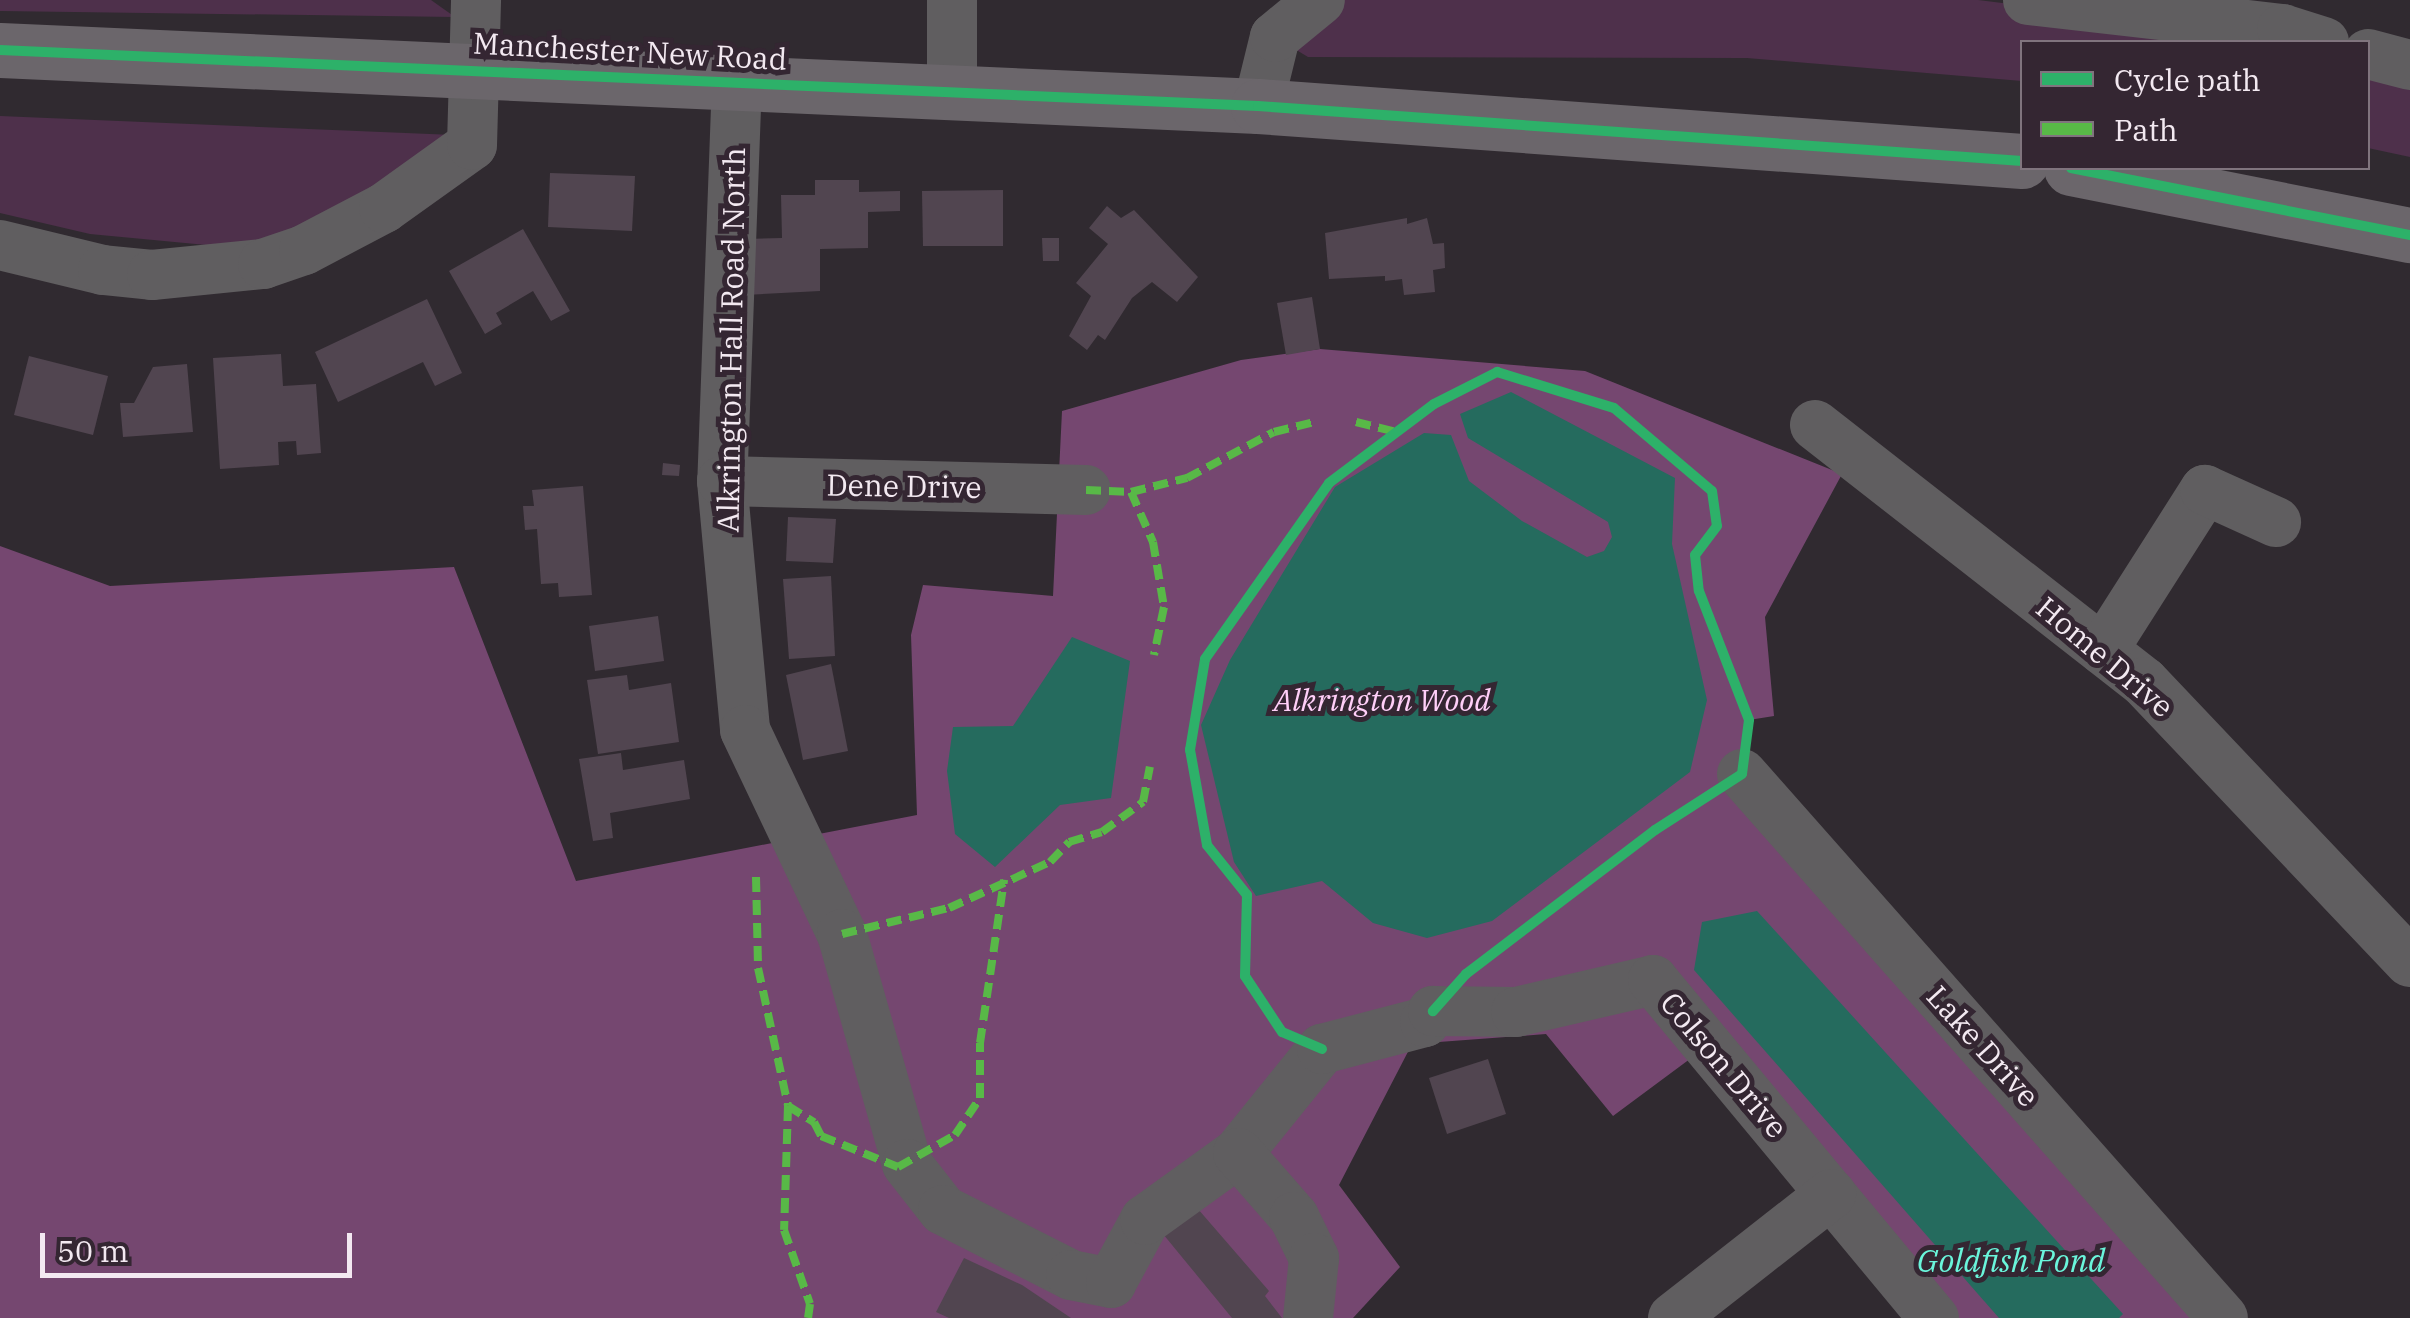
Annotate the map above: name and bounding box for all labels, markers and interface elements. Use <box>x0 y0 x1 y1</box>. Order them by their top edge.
street label: Manchester New Road <box>472 25 788 77</box>
legend <box>2020 40 2370 170</box>
text: Cycle path <box>2114 60 2261 99</box>
text: Path <box>2114 110 2178 149</box>
street label: Alkrington Hall Road North <box>710 147 752 533</box>
street label: Dene Drive <box>826 467 982 505</box>
street label: Home Drive <box>2029 589 2181 725</box>
park label: Alkrington Wood <box>1274 682 1490 718</box>
street label: Lake Drive <box>1919 978 2047 1114</box>
street label: Colson Drive <box>1653 985 1795 1145</box>
scale bar <box>45 1213 358 1275</box>
text: 50 m <box>57 1231 129 1270</box>
water label: Goldfish Pond <box>1917 1241 2105 1279</box>

